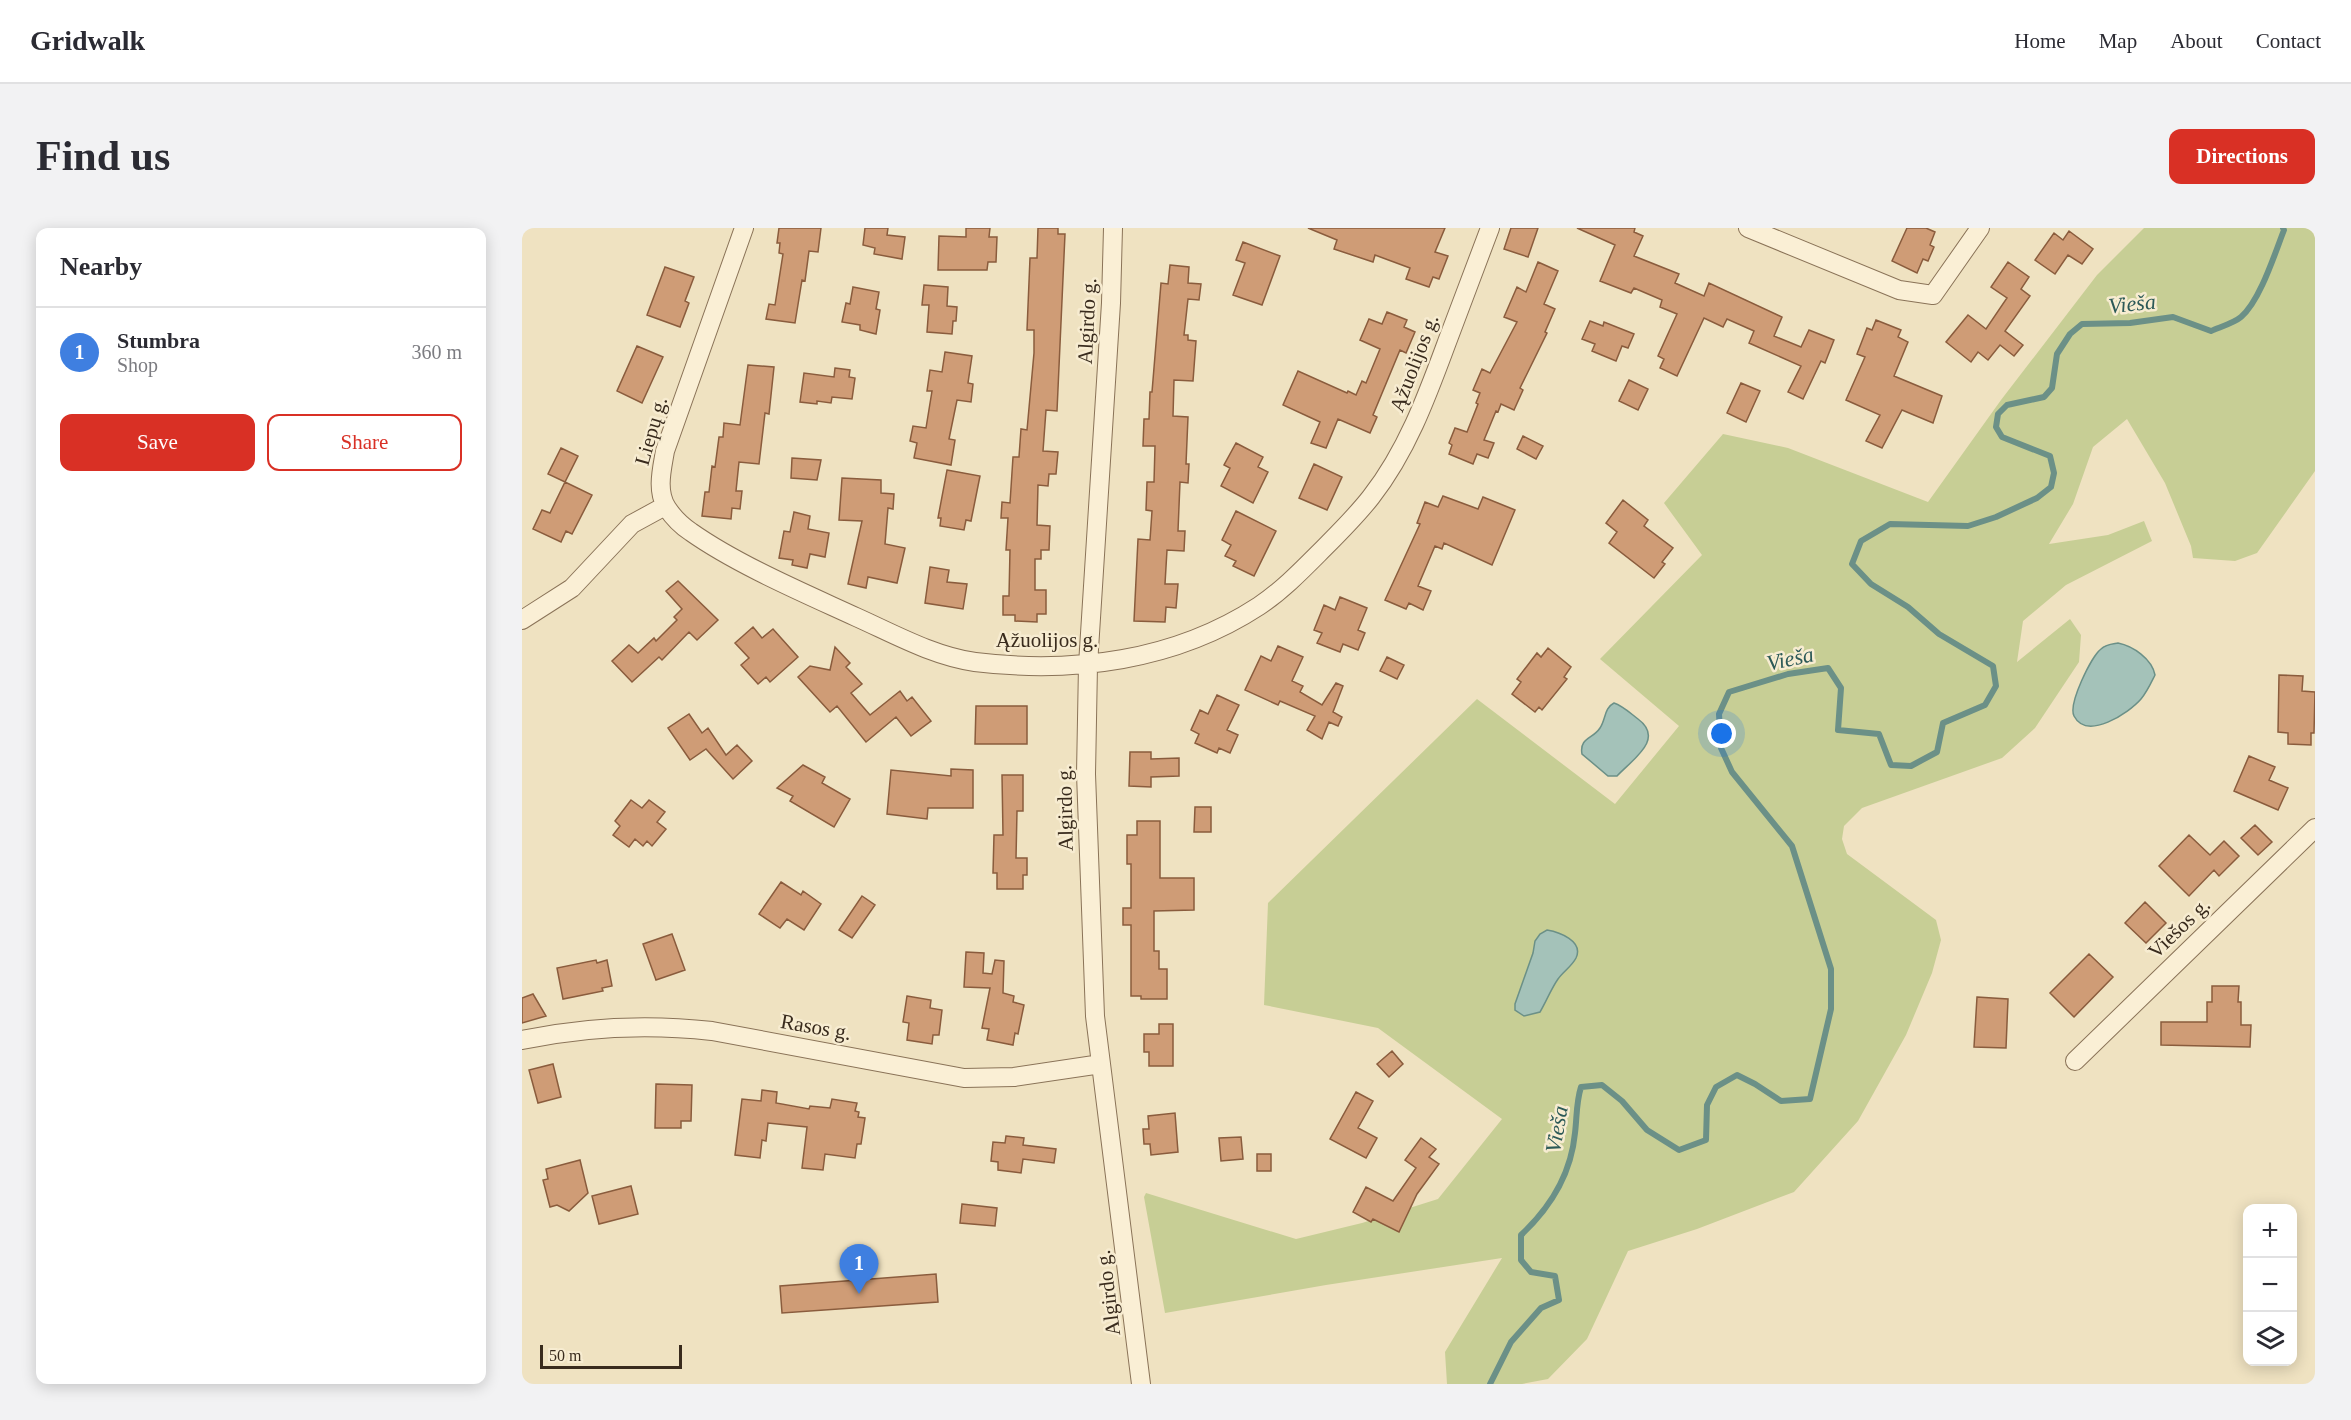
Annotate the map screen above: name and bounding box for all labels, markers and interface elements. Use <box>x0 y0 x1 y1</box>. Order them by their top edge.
text: Gridwalk <box>30 25 145 56</box>
text: Home <box>2014 29 2066 53</box>
text: Map <box>2099 29 2137 53</box>
text: About <box>2170 29 2223 53</box>
text: Contact <box>2256 29 2321 53</box>
button: Directions <box>2169 129 2315 184</box>
text: Find us <box>36 133 170 179</box>
text: Nearby <box>60 252 142 281</box>
street label: Algirdo g. <box>1073 277 1101 365</box>
water label: Vieša <box>2107 289 2157 318</box>
street label: Ąžuolijos g. <box>1384 311 1444 415</box>
text: Stumbra <box>117 328 200 353</box>
text: 1 <box>75 341 85 363</box>
text: 360 m <box>411 341 462 363</box>
text: Shop <box>117 354 158 376</box>
street label: Liepų g. <box>630 394 672 468</box>
button: Save <box>60 414 255 471</box>
button: Share <box>267 414 462 471</box>
street label: Ąžuolijos g. <box>996 628 1098 652</box>
water label: Vieša <box>1764 641 1816 676</box>
your location <box>1707 719 1736 748</box>
street label: Algirdo g. <box>1052 765 1078 851</box>
street label: Viešos g. <box>2143 893 2215 963</box>
street label: Rasos g. <box>779 1009 853 1045</box>
water label: Vieša <box>1540 1104 1573 1155</box>
map controls <box>2243 1204 2297 1366</box>
button: + <box>2243 1204 2297 1258</box>
pin: 1 <box>840 1244 878 1294</box>
street label: Algirdo g. <box>1091 1249 1125 1337</box>
button: − <box>2243 1258 2297 1312</box>
button: layers <box>2243 1312 2297 1366</box>
scale bar <box>540 1342 682 1370</box>
text: 50 m <box>549 1347 581 1364</box>

